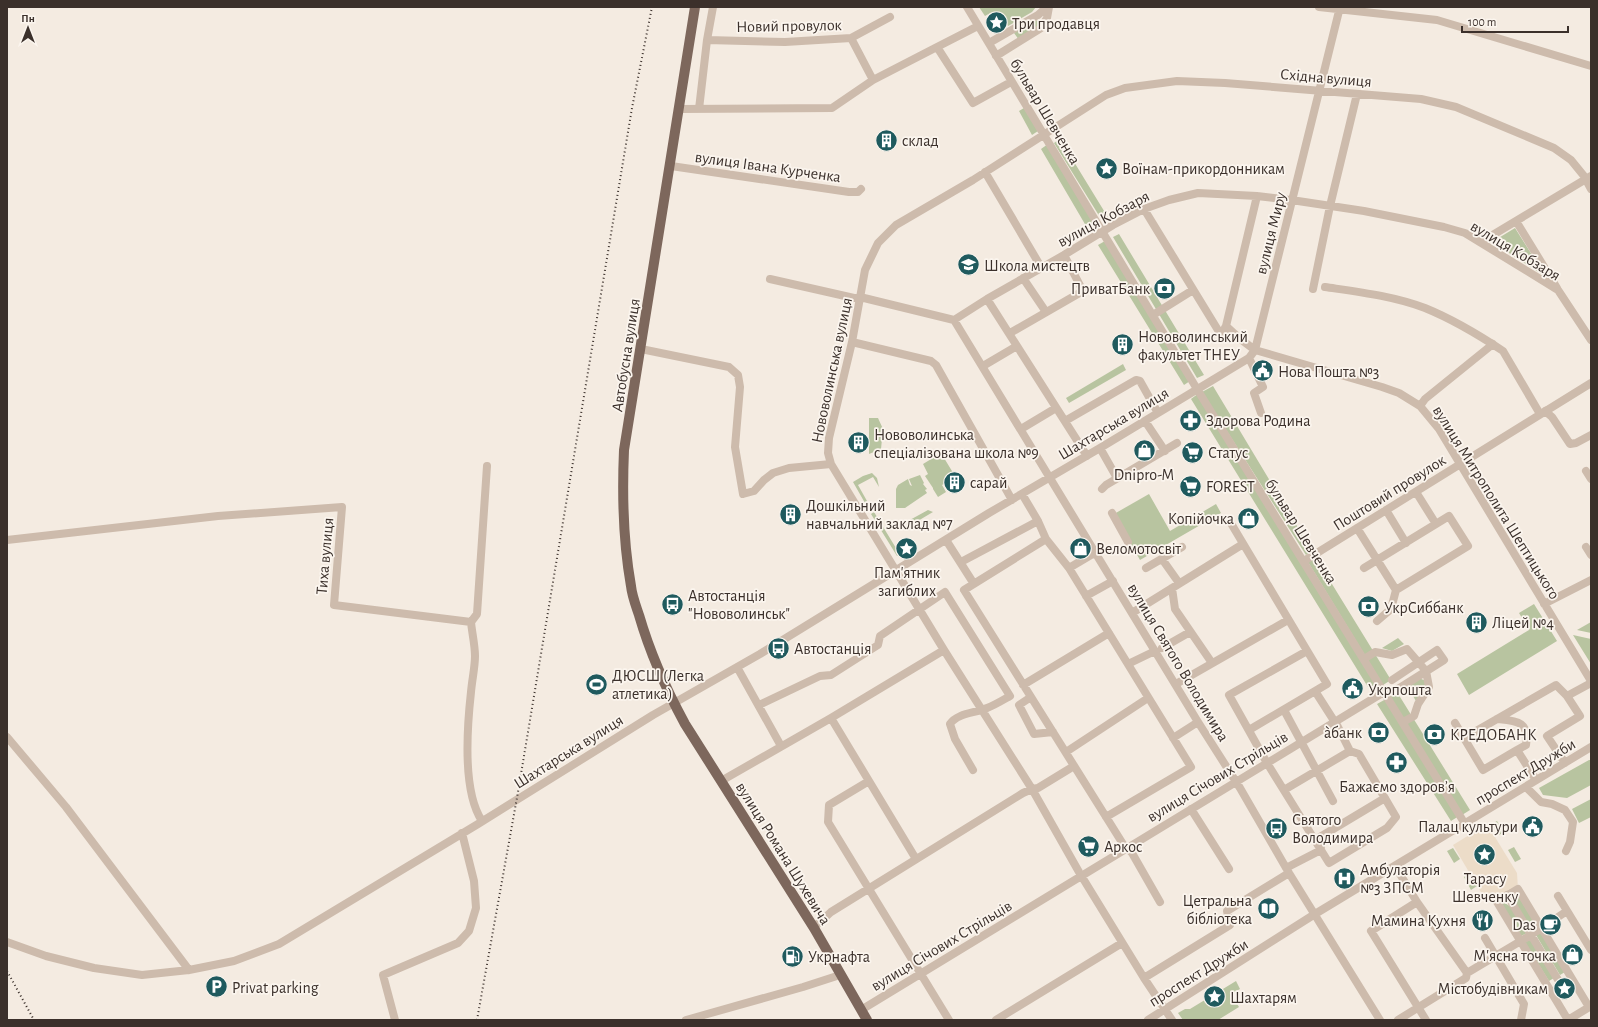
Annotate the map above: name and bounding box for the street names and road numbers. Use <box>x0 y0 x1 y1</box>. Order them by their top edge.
street label: Новий провулок <box>736 17 843 36</box>
street label: бульвар Шевченка <box>1006 56 1083 168</box>
street label: Східна вулиця <box>1279 66 1372 91</box>
street label: вулиця Івана Курченка <box>694 149 842 186</box>
street label: вулиця Кобзаря <box>1055 188 1153 251</box>
street label: вулиця Миру <box>1253 190 1290 276</box>
street label: вулиця Кобзаря <box>1467 218 1563 285</box>
street label: Нововолинська вулиця <box>809 296 856 445</box>
street label: Автобусна вулиця <box>609 297 644 413</box>
street label: Шахтарська вулиця <box>1056 385 1172 464</box>
street label: вулиця Митрополита Шептицького <box>1429 403 1563 603</box>
street label: Поштовий провулок <box>1330 451 1450 535</box>
street label: бульвар Шевченка <box>1262 476 1340 587</box>
street label: Тиха вулиця <box>314 517 337 595</box>
street label: вулиця Святого Володимира <box>1124 581 1232 745</box>
street label: Шахтарська вулиця <box>511 712 627 793</box>
street label: вулиця Січових Стрільців <box>1144 729 1291 826</box>
street label: проспект Дружби <box>1473 736 1579 809</box>
street label: вулиця Романа Шухевича <box>732 779 834 928</box>
street label: вулиця Січових Стрільців <box>868 898 1015 995</box>
street label: проспект Дружби <box>1146 936 1252 1011</box>

